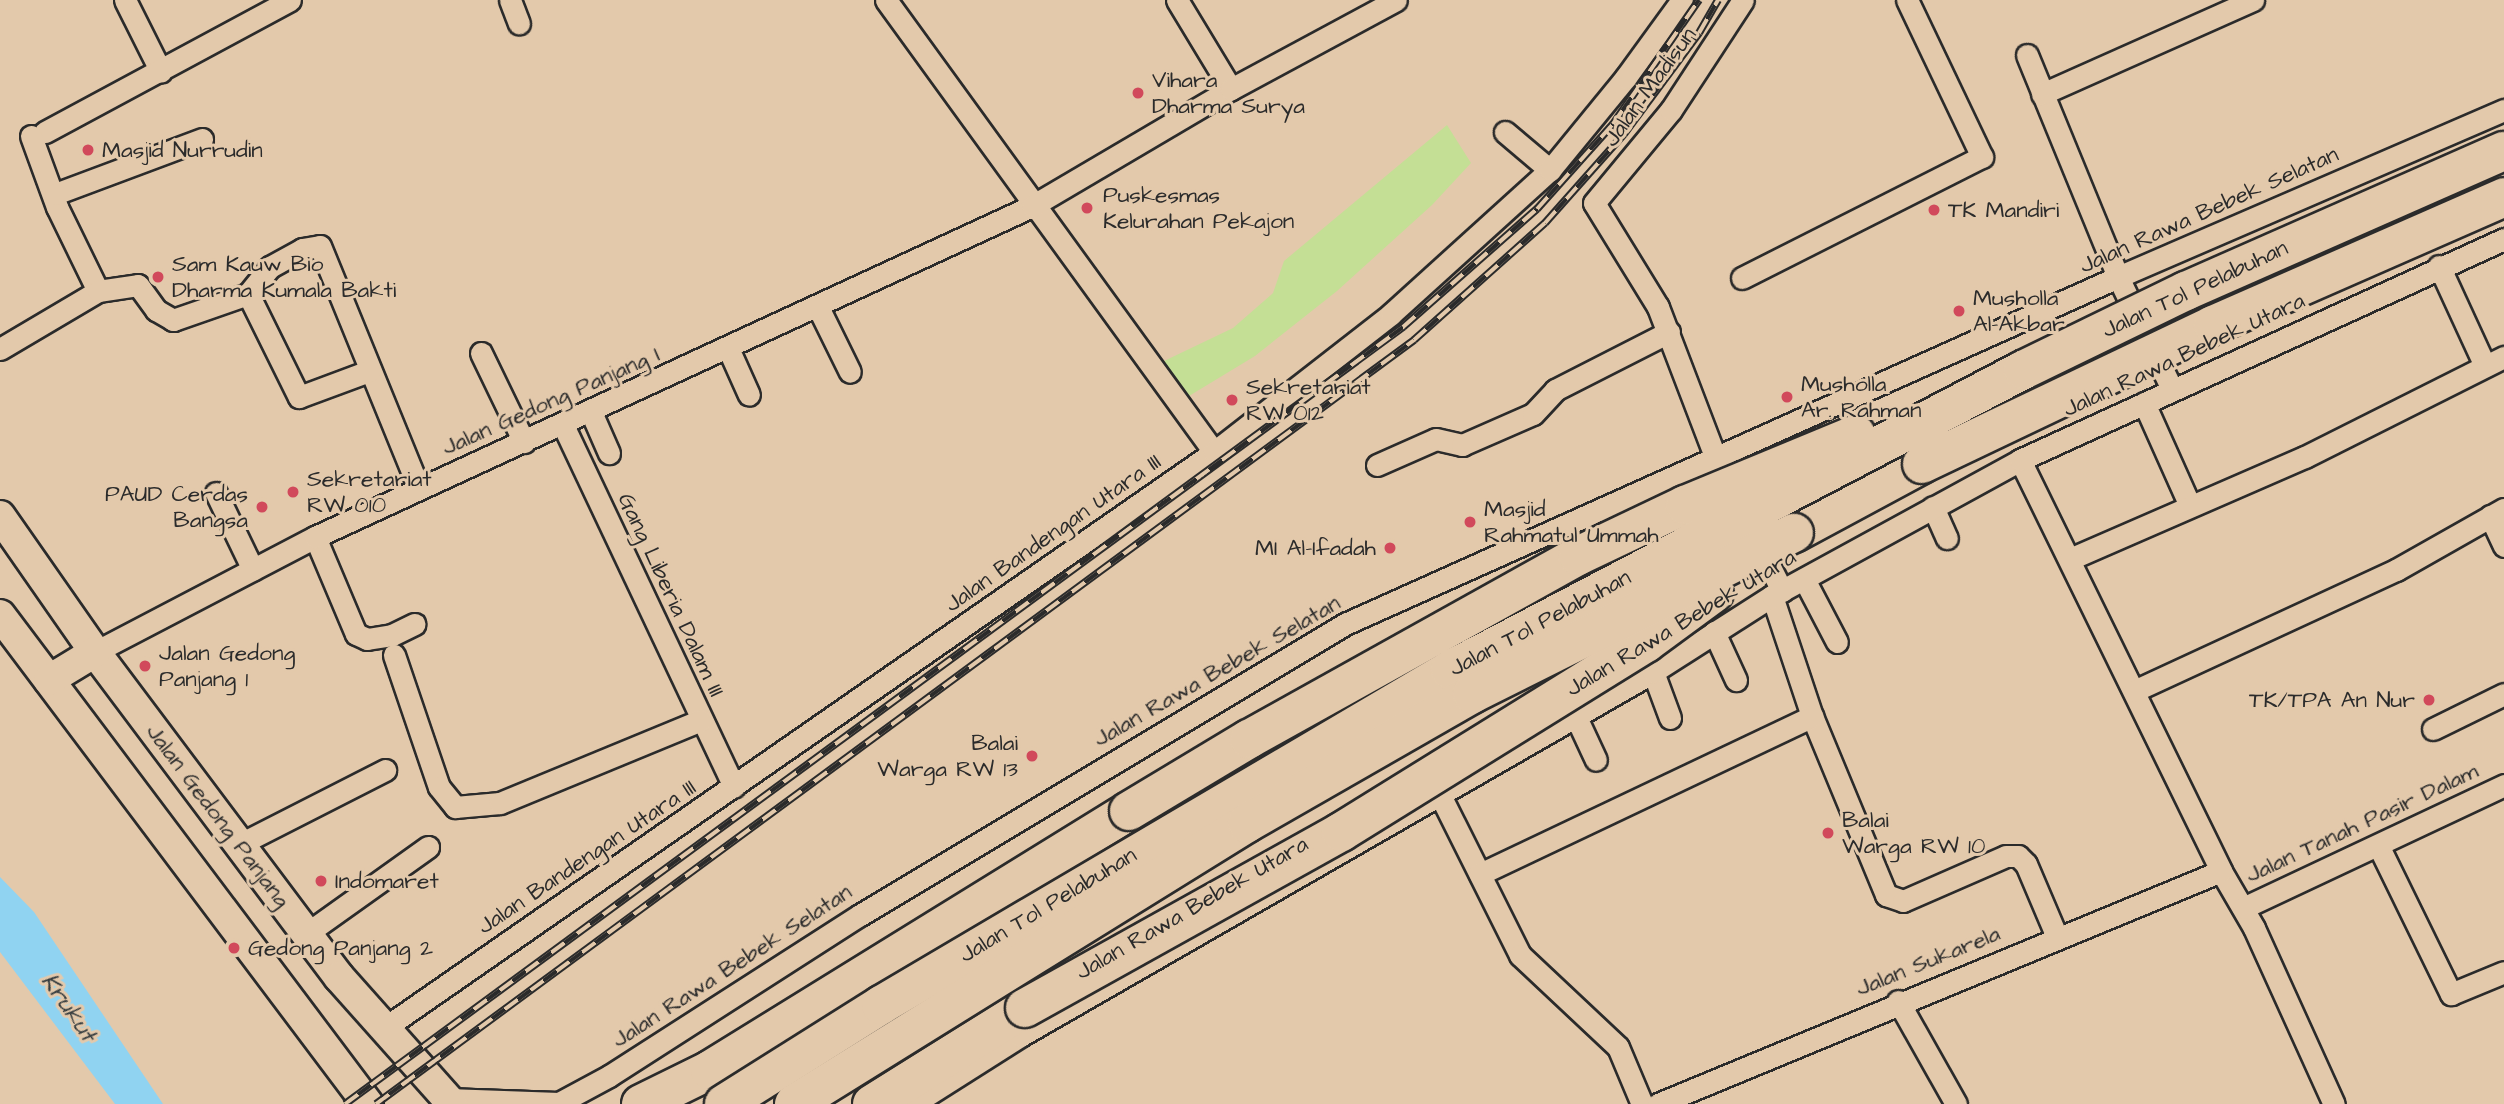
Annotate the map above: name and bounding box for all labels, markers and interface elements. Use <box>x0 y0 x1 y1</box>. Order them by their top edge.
street label: Jalan Madisun <box>1598 22 1702 152</box>
place label: Vihara Dharma Surya <box>1152 66 1305 120</box>
marker: Vihara Dharma Surya <box>1130 85 1146 101</box>
place label: Masjid Nurrudin <box>102 136 263 164</box>
street label: Jalan Rawa Bebek Selatan <box>2075 140 2343 280</box>
marker: Masjid Nurrudin <box>80 142 96 158</box>
place label: Puskesmas Kelurahan Pekajon <box>1103 181 1294 235</box>
place label: TK Mandiri <box>1948 196 2059 224</box>
marker: Puskesmas Kelurahan Pekajon <box>1077 198 1097 218</box>
marker: TK Mandiri <box>1926 202 1942 218</box>
street label: Jalan Tol Pelabuhan <box>2098 234 2292 344</box>
place label: Sam Kauw Bio Dharma Kumala Bakti <box>172 250 396 304</box>
marker: Sam Kauw Bio Dharma Kumala Bakti <box>150 269 166 285</box>
place label: Musholla Al-Akbar <box>1973 284 2065 338</box>
street label: Jalan Rawa Bebek Utara <box>2059 287 2309 423</box>
marker: Musholla Al-Akbar <box>1951 303 1967 319</box>
street label: Jalan Gedong Panjang I <box>438 341 664 461</box>
place label: Musholla Ar. Rahman <box>1801 370 1921 424</box>
place label: Sekretariat RW 012 <box>1246 373 1371 427</box>
marker: Musholla Ar. Rahman <box>1779 389 1795 405</box>
marker: Sekretariat RW 012 <box>1224 392 1240 408</box>
street label: Jalan Bandengan Utara III <box>940 448 1166 618</box>
place label: Sekretariat RW 010 <box>307 465 432 519</box>
place label: PAUD Cerdas Bangsa <box>105 480 248 534</box>
marker: Sekretariat RW 010 <box>285 484 301 500</box>
street label: Gang Liberia Dalam III <box>612 489 730 701</box>
place label: Masjid Rahmatul Ummah <box>1484 495 1659 549</box>
marker: PAUD Cerdas Bangsa <box>254 499 270 515</box>
marker: Masjid Rahmatul Ummah <box>1462 514 1478 530</box>
place label: MI Al-Ifadah <box>1255 534 1376 562</box>
marker: MI Al-Ifadah <box>1382 540 1398 556</box>
street label: Jalan Rawa Bebek Utara <box>1561 543 1801 703</box>
street label: Jalan Tol Pelabuhan <box>1445 563 1635 683</box>
street label: Jalan Rawa Bebek Selatan <box>1089 589 1345 753</box>
place label: Jalan Gedong Panjang 1 <box>159 639 295 693</box>
marker: Jalan Gedong Panjang 1 <box>137 658 153 674</box>
place label: TK/TPA An Nur <box>2249 686 2415 714</box>
marker: TK/TPA An Nur <box>2421 692 2437 708</box>
street label: Jalan Gedong Panjang <box>140 719 296 913</box>
place label: Balai Warga RW 13 <box>877 729 1018 783</box>
marker: Balai Warga RW 13 <box>1024 748 1040 764</box>
street label: Jalan Tanah Pasir Dalam <box>2242 757 2482 889</box>
street label: Jalan Bandengan Utara III <box>473 774 701 940</box>
place label: Balai Warga RW 10 <box>1842 806 1985 860</box>
marker: Balai Warga RW 10 <box>1820 825 1836 841</box>
street label: Jalan Rawa Bebek Utara <box>1071 830 1313 986</box>
street label: Jalan Tol Pelabuhan <box>954 841 1142 969</box>
place label: Indomaret <box>335 867 439 895</box>
marker: Indomaret <box>313 873 329 889</box>
street label: Jalan Rawa Bebek Selatan <box>607 878 857 1054</box>
street label: Jalan Sukarela <box>1852 920 2004 1002</box>
place label: Gedong Panjang 2 <box>248 934 433 962</box>
marker: Gedong Panjang 2 <box>226 940 242 956</box>
water label: Krukut <box>34 968 102 1048</box>

